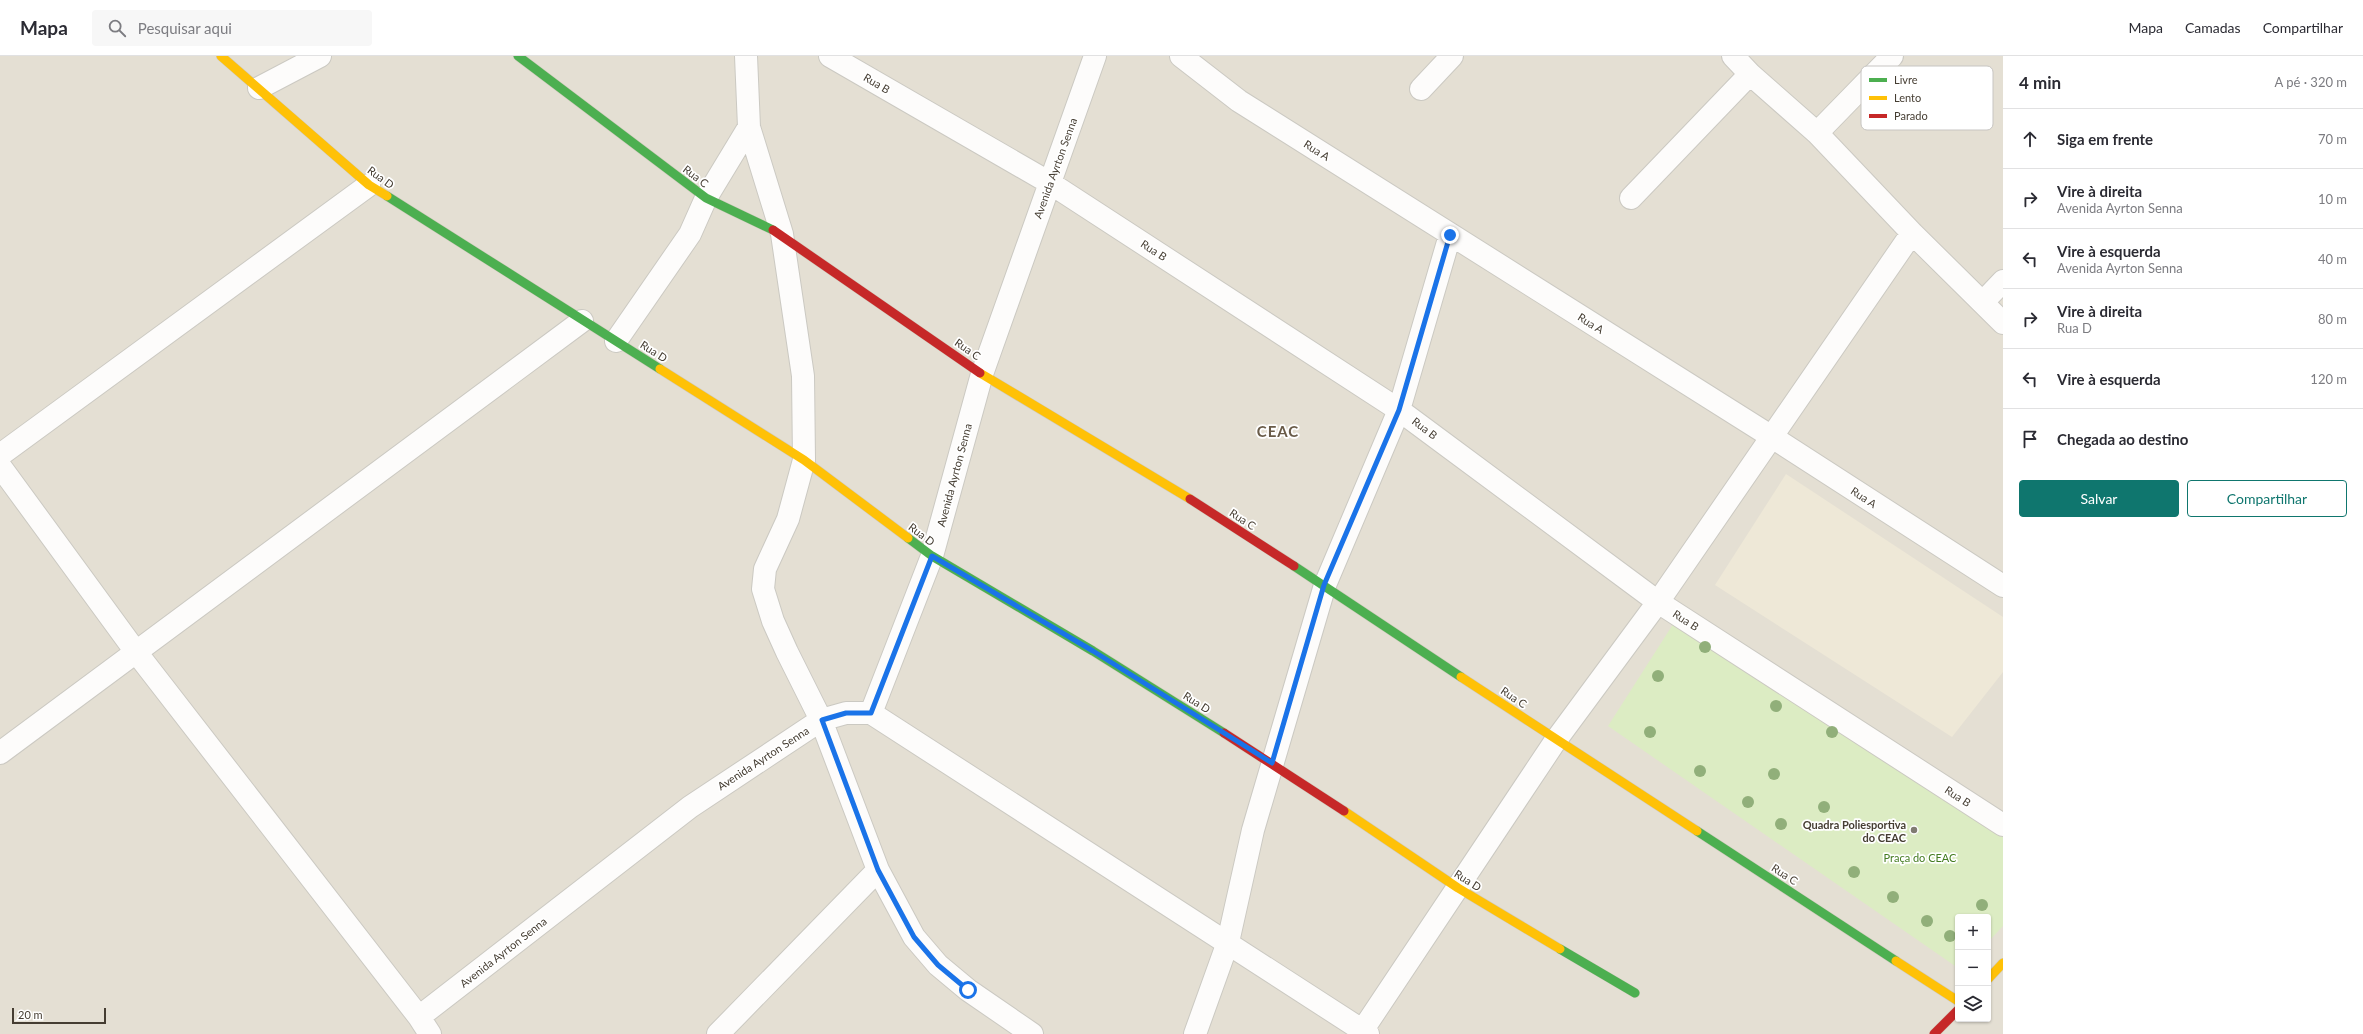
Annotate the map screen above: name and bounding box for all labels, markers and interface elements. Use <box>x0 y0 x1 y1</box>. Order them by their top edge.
search box <box>92 10 372 46</box>
text: Mapa <box>20 16 68 39</box>
icon: search <box>106 17 128 39</box>
text: Pesquisar aqui <box>138 19 232 37</box>
text: Mapa <box>2128 19 2163 36</box>
text: Camadas <box>2185 19 2241 36</box>
text: Compartilhar <box>2263 19 2343 36</box>
legend <box>1861 66 1993 130</box>
street label: Rua B <box>862 70 892 96</box>
text: 4 min <box>2019 72 2061 93</box>
text: Livre <box>1894 73 1918 86</box>
text: A pé · 320 m <box>2274 74 2347 90</box>
text: Lento <box>1894 91 1921 104</box>
text: Parado <box>1894 109 1928 122</box>
street label: Avenida Ayrton Senna <box>1031 116 1079 220</box>
icon: ahead <box>2019 128 2041 150</box>
text: Siga em frente <box>2057 130 2153 148</box>
text: 70 m <box>2318 131 2347 147</box>
street label: Rua A <box>1302 137 1333 163</box>
street label: Rua C <box>681 162 712 190</box>
street label: Rua D <box>365 163 397 191</box>
text: Vire à direita <box>2057 182 2142 200</box>
icon: right <box>2019 188 2041 210</box>
text: 10 m <box>2318 191 2347 207</box>
text: Avenida Ayrton Senna <box>2057 200 2183 216</box>
route end <box>1441 226 1459 244</box>
street label: Rua B <box>1139 237 1169 263</box>
text: Vire à esquerda <box>2057 242 2161 260</box>
icon: left <box>2019 248 2041 270</box>
text: 40 m <box>2318 251 2347 267</box>
text: Avenida Ayrton Senna <box>2057 260 2183 276</box>
text: Vire à direita <box>2057 302 2142 320</box>
icon: right <box>2019 308 2041 330</box>
street label: Rua A <box>1576 310 1607 336</box>
text: 80 m <box>2318 311 2347 327</box>
text: Rua D <box>2057 320 2092 336</box>
street label: Rua C <box>953 336 984 363</box>
street label: Rua D <box>638 338 670 364</box>
icon: left <box>2019 368 2041 390</box>
text: Vire à esquerda <box>2057 370 2161 388</box>
text: 120 m <box>2310 371 2347 387</box>
street label: Rua B <box>1410 414 1440 442</box>
street label: Avenida Ayrton Senna <box>934 422 974 528</box>
district label: CEAC <box>1257 422 1299 440</box>
icon: arrive <box>2019 428 2041 450</box>
text: Chegada ao destino <box>2057 430 2188 448</box>
button: Salvar <box>2019 480 2179 517</box>
button: Compartilhar <box>2187 480 2347 517</box>
street label: Rua A <box>1849 484 1880 510</box>
street label: Rua C <box>1228 506 1259 533</box>
street label: Rua D <box>906 520 938 548</box>
street label: Rua B <box>1671 607 1701 633</box>
street label: Rua C <box>1499 684 1530 711</box>
street label: Rua D <box>1181 689 1213 715</box>
street label: Avenida Ayrton Senna <box>715 724 811 792</box>
street label: Rua B <box>1943 783 1973 809</box>
place label: Quadra Poliesportiva do CEAC <box>1803 818 1907 844</box>
marker: Quadra Poliesportiva do CEAC <box>1909 825 1919 835</box>
park label: Praça do CEAC <box>1884 851 1957 864</box>
street label: Rua C <box>1770 861 1801 888</box>
street label: Rua D <box>1452 867 1484 893</box>
street label: Avenida Ayrton Senna <box>457 914 549 990</box>
map controls <box>1955 914 1991 1022</box>
button: + <box>1955 914 1991 950</box>
button: − <box>1955 950 1991 986</box>
route start <box>959 981 977 999</box>
button: layers <box>1955 986 1991 1022</box>
scale bar <box>12 1006 106 1025</box>
text: 20 m <box>18 1008 43 1021</box>

